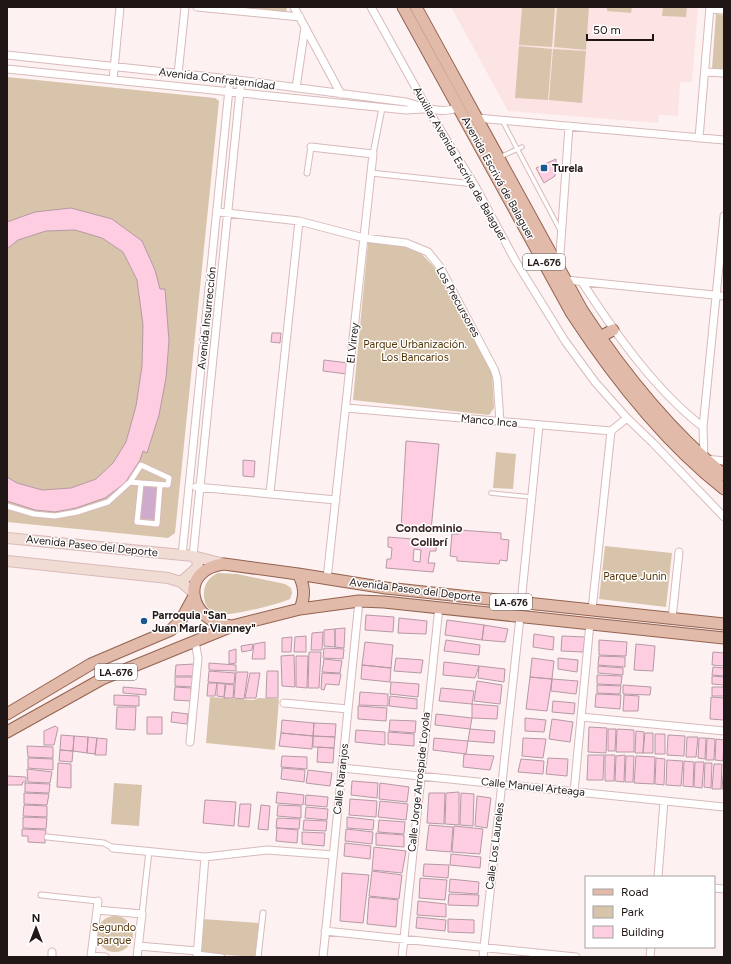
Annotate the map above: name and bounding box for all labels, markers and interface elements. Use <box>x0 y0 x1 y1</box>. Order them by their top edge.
scale bar <box>587 16 653 42</box>
text: 50 m <box>593 23 621 37</box>
street label: Avenida Confraternidad <box>158 65 276 93</box>
street label: Auxiliar Avenida Escriva de Balaguer <box>410 84 510 244</box>
street label: Avenida Escrivá de Balaguer <box>459 114 537 242</box>
place label: Turela <box>552 162 583 175</box>
marker: Turela <box>539 163 549 173</box>
road number: LA-676 <box>523 254 565 270</box>
street label: Los Precursores <box>433 265 483 339</box>
street label: Avenida Insurrección <box>195 266 219 370</box>
street label: El Virrey <box>344 322 362 364</box>
park label: Parque Urbanización. Los Bancarios <box>363 338 467 364</box>
street label: Manco Inca <box>460 412 518 430</box>
district label: Condominio Colibrí <box>395 521 463 549</box>
street label: Avenida Paseo del Deporte <box>25 533 159 559</box>
park label: Parque Junin <box>603 570 667 583</box>
street label: Avenida Paseo del Deporte <box>349 575 481 605</box>
road number: LA-676 <box>490 594 532 610</box>
place label: Parroquia "San Juan María Vianney" <box>152 609 256 635</box>
marker: Parroquia "San Juan María Vianney" <box>139 616 149 626</box>
road number: LA-676 <box>95 664 137 680</box>
street label: Calle Jorge Arrospide Loyola <box>405 711 433 853</box>
street label: Calle Naranjos <box>331 743 351 815</box>
street label: Calle Manuel Arteaga <box>480 775 586 799</box>
street label: Calle Los Laureles <box>483 802 507 890</box>
legend <box>585 876 715 948</box>
text: Road <box>621 885 649 899</box>
text: Park <box>621 905 644 919</box>
north arrow <box>16 908 56 948</box>
text: N <box>32 912 40 925</box>
park label: Segundo parque <box>92 921 136 947</box>
text: Building <box>621 925 664 939</box>

